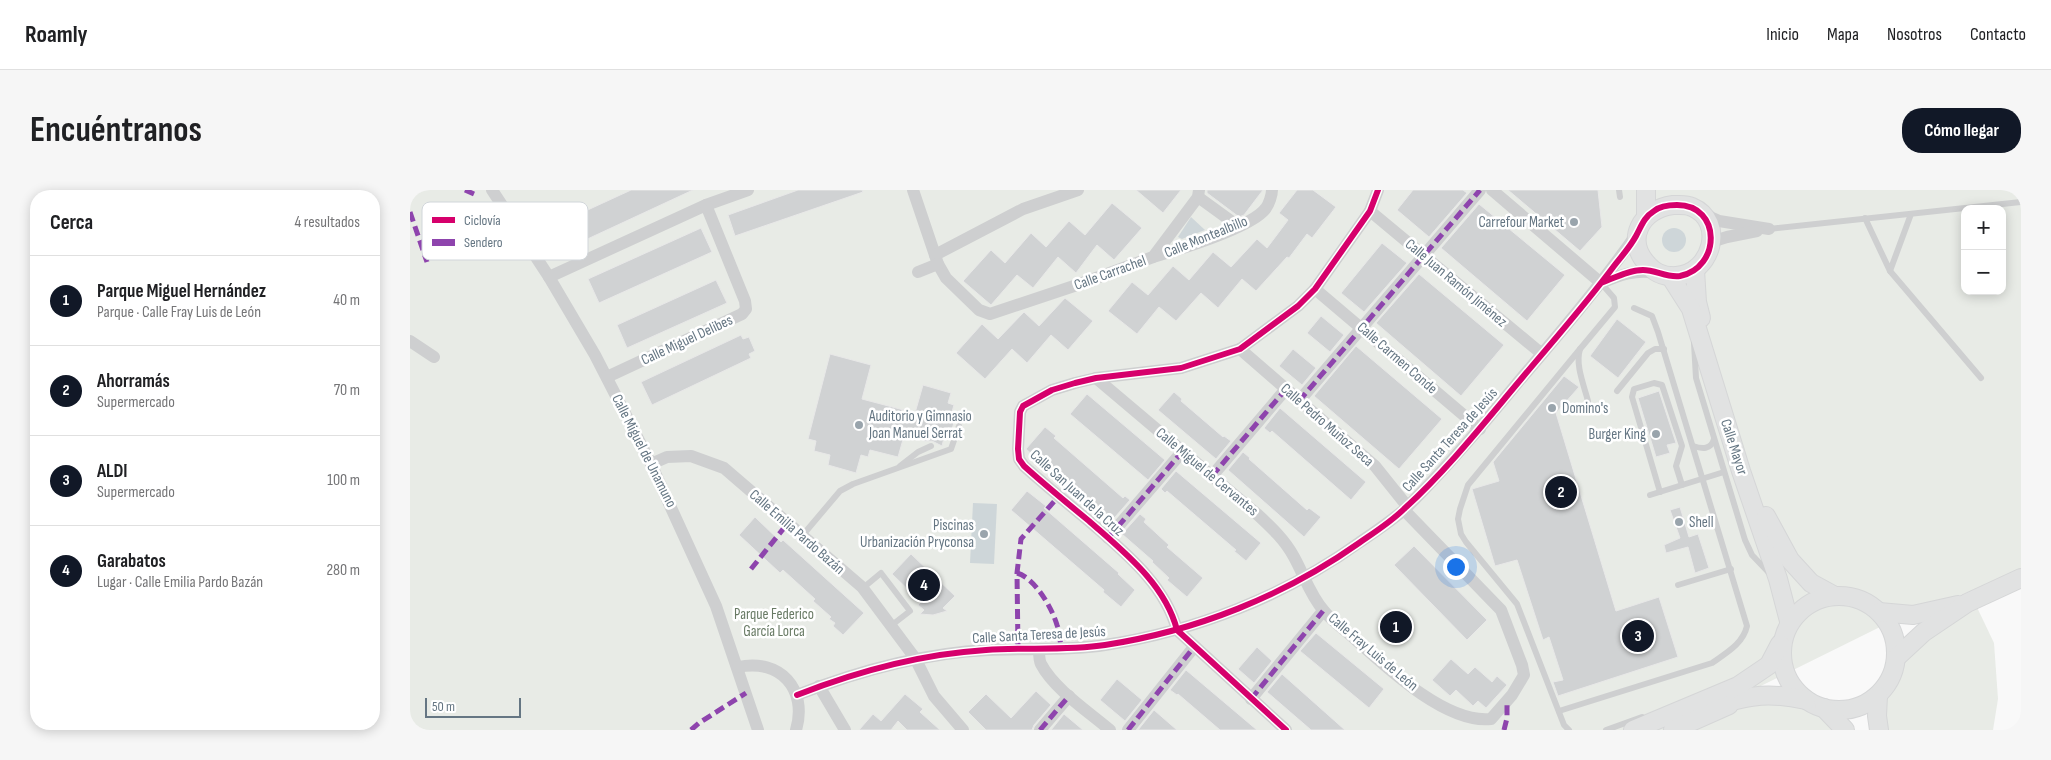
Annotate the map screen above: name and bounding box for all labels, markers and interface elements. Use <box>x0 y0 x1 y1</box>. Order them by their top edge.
text: Roamly <box>25 20 88 49</box>
text: Inicio <box>1766 24 1799 45</box>
text: Mapa <box>1827 24 1859 45</box>
text: Nosotros <box>1887 24 1942 45</box>
text: Contacto <box>1970 24 2026 45</box>
button: Cómo llegar <box>1902 108 2021 153</box>
text: Encuéntranos <box>30 109 202 152</box>
legend <box>422 202 588 260</box>
map controls <box>1961 205 2006 295</box>
button: + <box>1961 205 2006 250</box>
text: Cerca <box>50 210 93 235</box>
text: Ciclovía <box>464 212 501 229</box>
street label: Calle Montealbillo <box>1161 212 1251 262</box>
text: 4 resultados <box>295 213 360 232</box>
place label: Carrefour Market <box>1479 213 1564 232</box>
marker: Carrefour Market <box>1568 216 1580 228</box>
text: Sendero <box>464 234 503 251</box>
street label: Calle Juan Ramón Jiménez <box>1401 235 1511 332</box>
button: − <box>1961 250 2006 295</box>
street label: Calle Carrachel <box>1072 251 1148 295</box>
text: Parque Miguel Hernández <box>97 280 266 303</box>
text: 1 <box>63 291 69 310</box>
text: 40 m <box>333 291 360 310</box>
text: Parque · Calle Fray Luis de León <box>97 303 261 322</box>
street label: Calle Miguel Delibes <box>638 310 736 370</box>
street label: Calle Carmen Conde <box>1353 318 1441 398</box>
text: Ahorramás <box>97 370 170 393</box>
street label: Calle Pedro Muñoz Seca <box>1276 379 1378 471</box>
text: 2 <box>62 381 70 400</box>
text: 70 m <box>334 381 360 400</box>
street label: Calle Santa Teresa de Jesús <box>1398 384 1502 496</box>
street label: Calle Miguel de Unamuno <box>607 391 681 511</box>
text: Supermercado <box>97 393 175 412</box>
place label: Domino's <box>1562 399 1608 418</box>
marker: Domino's <box>1546 402 1558 414</box>
place label: Auditorio y Gimnasio Joan Manuel Serrat <box>868 407 972 443</box>
street label: Calle Mayor <box>1716 417 1752 478</box>
marker: Auditorio y Gimnasio Joan Manuel Serrat <box>853 419 865 431</box>
street label: Calle Miguel de Cervantes <box>1152 424 1262 520</box>
place label: Burger King <box>1588 425 1646 444</box>
marker: Burger King <box>1650 428 1662 440</box>
street label: Calle San Juan de la Cruz <box>1026 446 1129 541</box>
text: ALDI <box>97 460 128 483</box>
text: 3 <box>62 471 70 490</box>
text: 100 m <box>327 471 360 490</box>
pin: 2 <box>1545 473 1577 511</box>
text: Supermercado <box>97 483 175 502</box>
street label: Calle Emilia Pardo Bazán <box>745 485 849 579</box>
place label: Shell <box>1689 513 1713 532</box>
place label: Piscinas Urbanización Pryconsa <box>860 516 974 552</box>
marker: Shell <box>1673 516 1685 528</box>
marker: Piscinas Urbanización Pryconsa <box>978 528 990 540</box>
text: Garabatos <box>97 550 166 573</box>
your location <box>1443 554 1469 580</box>
text: 4 <box>62 561 70 580</box>
text: 280 m <box>326 561 360 580</box>
pin: 4 <box>908 566 940 604</box>
text: Lugar · Calle Emilia Pardo Bazán <box>97 573 263 592</box>
park label: Parque Federico García Lorca <box>734 605 814 641</box>
pin: 1 <box>1380 608 1412 646</box>
street label: Calle Fray Luis de León <box>1324 609 1422 695</box>
pin: 3 <box>1622 617 1654 655</box>
street label: Calle Santa Teresa de Jesús <box>972 622 1106 648</box>
scale bar <box>425 695 521 718</box>
text: 50 m <box>432 698 455 715</box>

